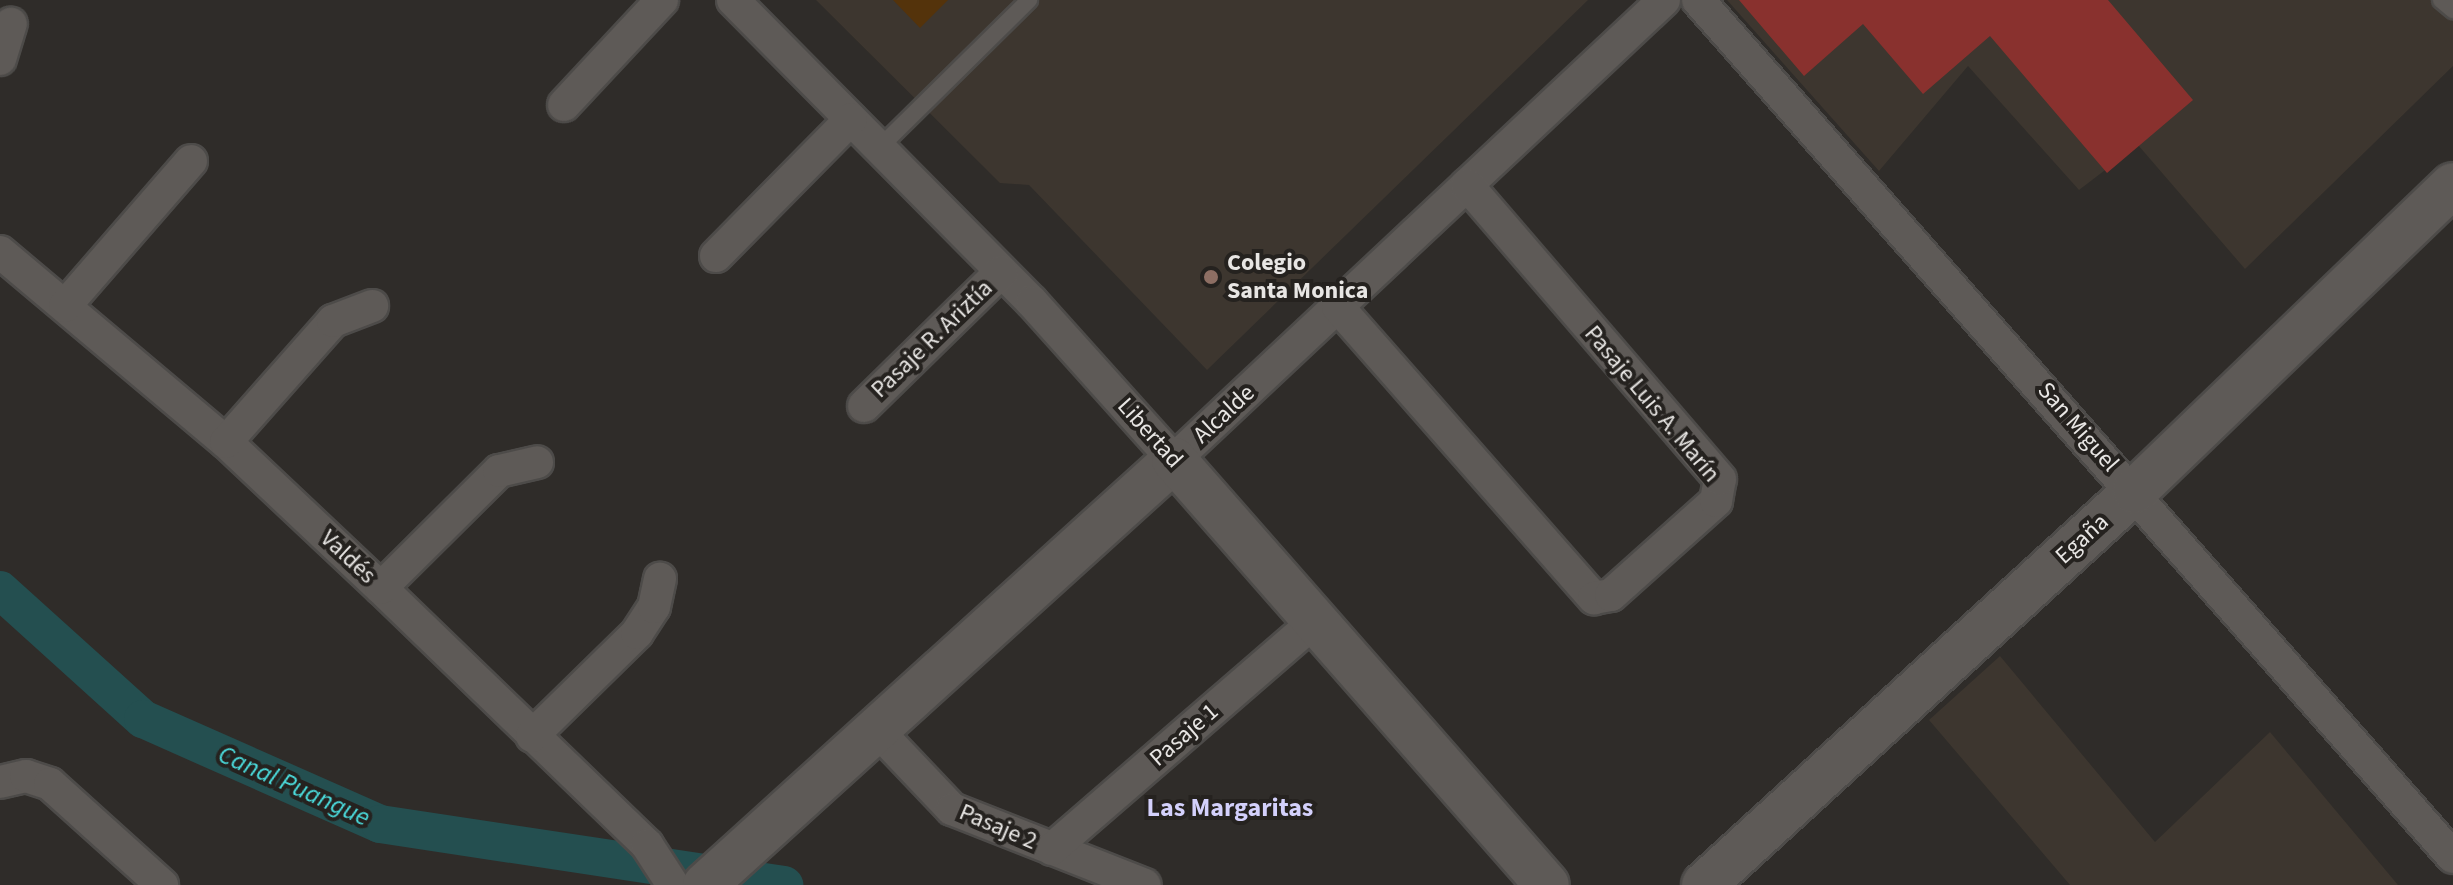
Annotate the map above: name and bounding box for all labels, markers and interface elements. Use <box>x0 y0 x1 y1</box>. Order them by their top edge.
place label: Colegio Santa Monica <box>1227 249 1368 305</box>
marker: Colegio Santa Monica <box>1202 268 1220 286</box>
street label: Pasaje R. Ariztía <box>865 274 999 404</box>
street label: Pasaje Luis A. Marín <box>1578 320 1726 488</box>
street label: San Miguel <box>2031 376 2125 478</box>
street label: Alcalde <box>1187 378 1261 450</box>
street label: Libertad <box>1111 392 1189 474</box>
street label: Egaña <box>2049 508 2115 570</box>
street label: Valdés <box>314 524 382 590</box>
street label: Pasaje 1 <box>1144 697 1224 773</box>
water label: Canal Puangue <box>213 739 375 833</box>
district label: Las Margaritas <box>1147 792 1313 824</box>
street label: Pasaje 2 <box>955 798 1041 856</box>

